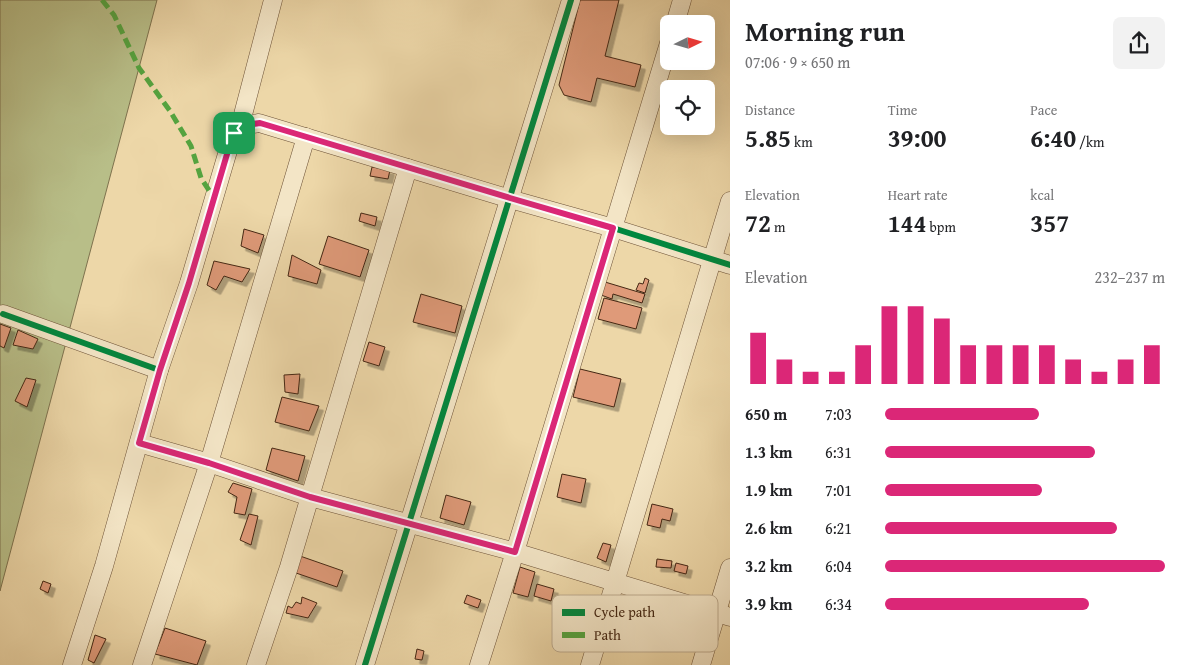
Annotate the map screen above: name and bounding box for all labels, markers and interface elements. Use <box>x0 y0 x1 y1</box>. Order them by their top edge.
text: Morning run <box>745 10 905 51</box>
north arrow <box>660 15 715 70</box>
map controls <box>660 15 715 135</box>
button: share <box>1113 17 1165 69</box>
text: 07:06 · 9 × 650 m <box>745 50 850 74</box>
button: locate <box>660 80 715 135</box>
text: Distance <box>745 100 795 120</box>
text: Time <box>888 100 917 120</box>
text: Pace <box>1030 100 1057 120</box>
pin <box>213 112 255 154</box>
icon: arrive <box>220 119 248 147</box>
text: 5.85 <box>745 120 791 156</box>
text: 39:00 <box>888 120 947 156</box>
text: 6:40 <box>1030 120 1076 156</box>
text: km <box>791 132 813 152</box>
text: /km <box>1076 132 1105 152</box>
text: Elevation <box>745 185 800 205</box>
text: Heart rate <box>888 185 948 205</box>
text: kcal <box>1030 185 1054 205</box>
text: 72 <box>745 205 771 241</box>
text: 144 <box>888 205 927 241</box>
text: 357 <box>1030 205 1069 241</box>
text: m <box>771 217 785 237</box>
text: bpm <box>927 217 956 237</box>
text: Elevation <box>745 265 808 289</box>
text: 232–237 m <box>1095 265 1165 289</box>
text: 650 m <box>745 402 787 426</box>
text: 7:03 <box>825 402 852 426</box>
text: 1.3 km <box>745 440 792 464</box>
text: 6:31 <box>825 440 852 464</box>
text: 1.9 km <box>745 478 792 502</box>
text: 7:01 <box>825 478 852 502</box>
text: 2.6 km <box>745 516 792 540</box>
text: 6:21 <box>825 516 852 540</box>
text: 3.2 km <box>745 554 792 578</box>
text: 6:04 <box>825 554 852 578</box>
text: 3.9 km <box>745 592 792 616</box>
text: 6:34 <box>825 592 852 616</box>
legend <box>552 595 718 652</box>
text: Cycle path <box>594 602 655 622</box>
text: Path <box>594 625 621 645</box>

